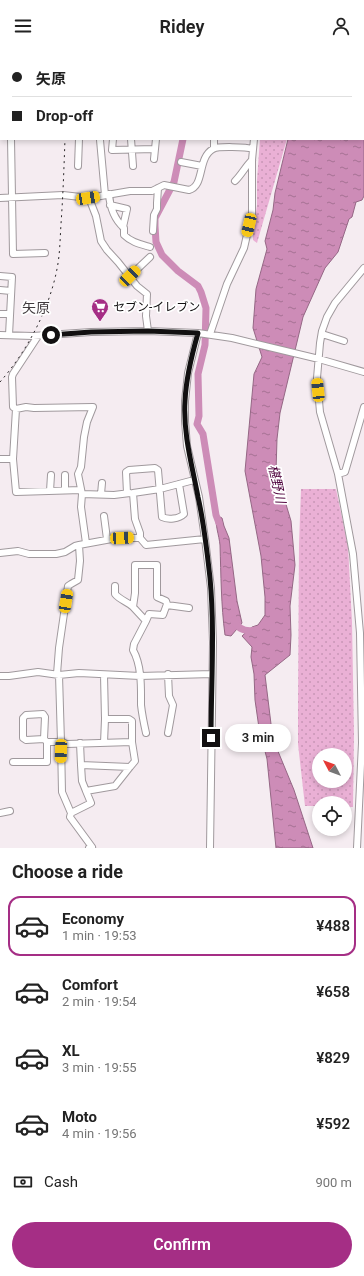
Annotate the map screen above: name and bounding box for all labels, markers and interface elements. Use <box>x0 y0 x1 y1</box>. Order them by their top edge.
icon: menu <box>12 15 34 37</box>
icon: person <box>330 15 352 37</box>
text: Ridey <box>160 16 204 37</box>
text: 矢原 <box>36 70 66 88</box>
text: Drop-off <box>36 107 93 125</box>
car <box>75 190 101 206</box>
car <box>240 212 258 238</box>
car <box>117 263 143 289</box>
supermarket icon: セブン-イレブン <box>90 297 110 322</box>
district label: 矢原 <box>22 300 50 316</box>
place label: セブン-イレブン <box>113 300 200 314</box>
route start <box>42 326 60 344</box>
car <box>311 377 325 403</box>
water label: 椹野川 <box>266 463 289 507</box>
car <box>110 531 134 545</box>
car <box>58 588 74 614</box>
callout: 3 min <box>225 724 291 752</box>
route end <box>202 729 220 747</box>
text: 3 min <box>242 730 274 745</box>
car <box>55 739 67 763</box>
north arrow <box>312 748 352 788</box>
map controls <box>312 748 352 836</box>
button: locate <box>312 796 352 836</box>
text: Choose a ride <box>12 861 123 882</box>
icon: car <box>14 908 50 944</box>
text: Economy <box>62 910 124 928</box>
text: ¥488 <box>316 917 350 935</box>
text: 1 min · 19:53 <box>62 928 137 943</box>
icon: car <box>14 974 50 1010</box>
text: Comfort <box>62 976 118 994</box>
text: ¥658 <box>316 983 350 1001</box>
text: 2 min · 19:54 <box>62 994 137 1009</box>
icon: car <box>14 1040 50 1076</box>
text: XL <box>62 1042 80 1060</box>
text: ¥829 <box>316 1049 350 1067</box>
text: 3 min · 19:55 <box>62 1060 137 1075</box>
icon: car <box>14 1106 50 1142</box>
text: Moto <box>62 1108 97 1126</box>
text: ¥592 <box>316 1115 350 1133</box>
text: 4 min · 19:56 <box>62 1126 137 1141</box>
icon: cash <box>12 1171 34 1193</box>
text: Cash <box>44 1173 78 1191</box>
text: 900 m <box>315 1175 352 1190</box>
button: Confirm <box>12 1222 352 1268</box>

